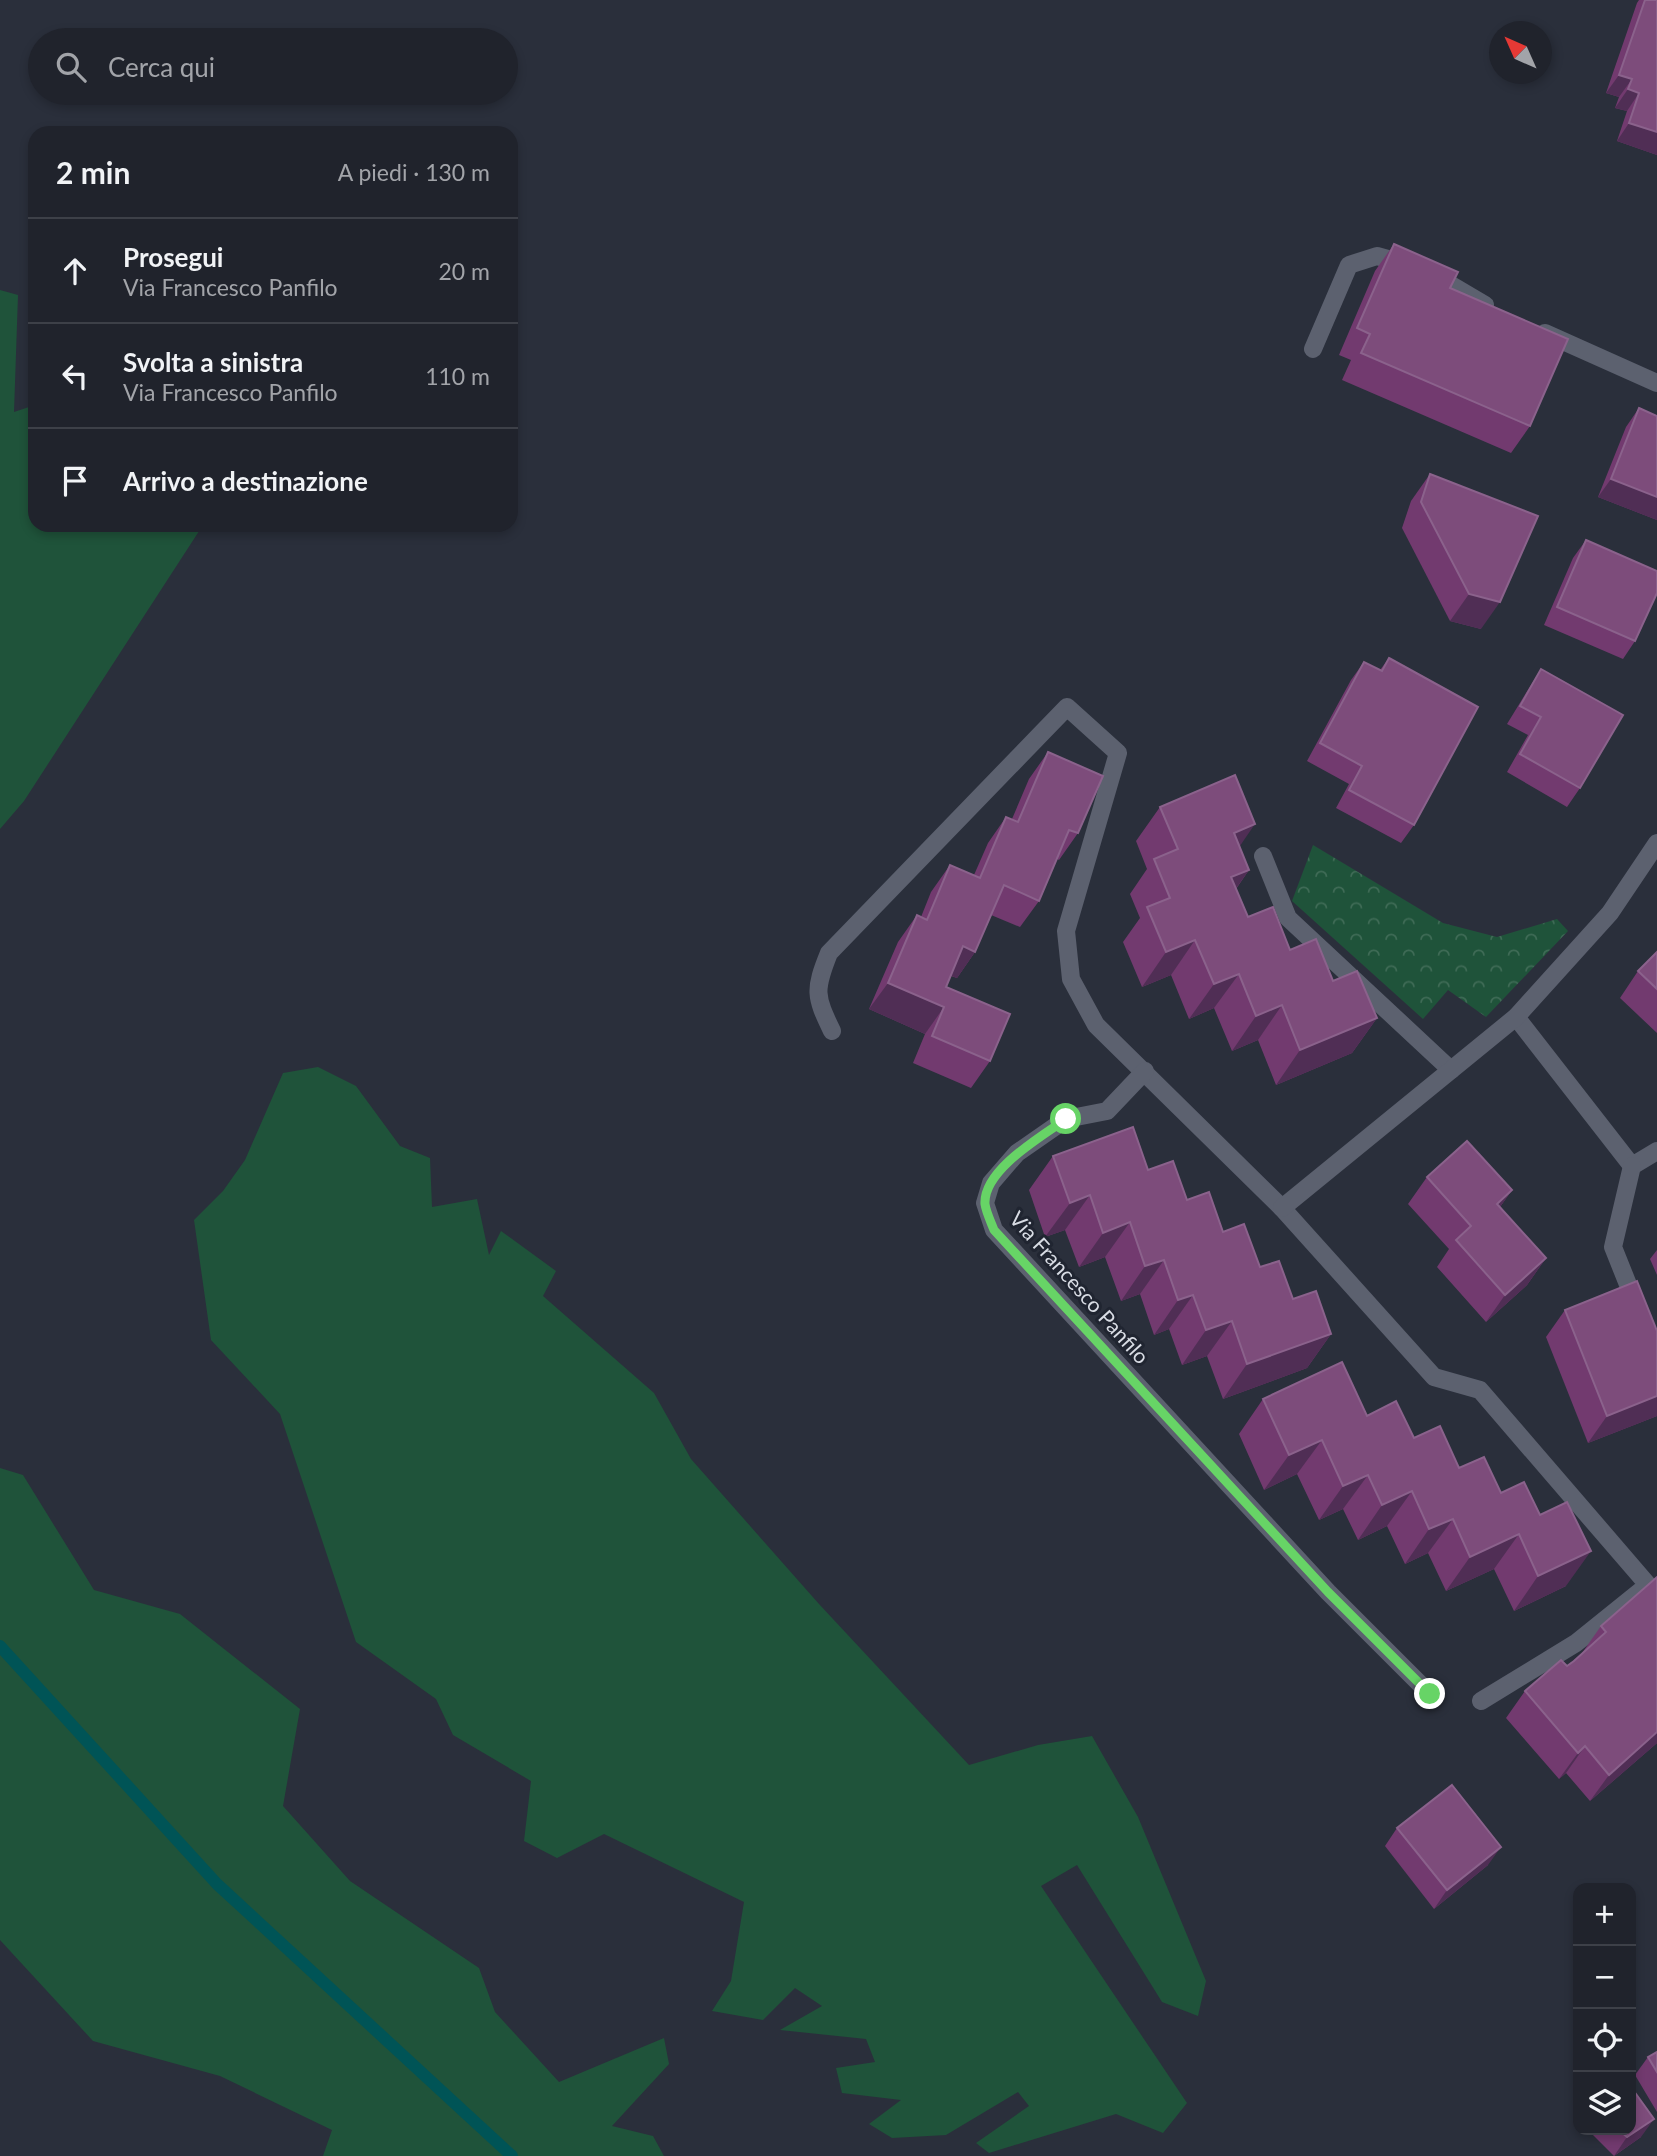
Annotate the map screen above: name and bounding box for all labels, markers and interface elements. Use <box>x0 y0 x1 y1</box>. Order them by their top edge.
north arrow <box>1489 21 1552 84</box>
search box <box>28 28 518 105</box>
icon: search <box>52 48 90 86</box>
text: Cerca qui <box>108 51 215 83</box>
text: 2 min <box>56 154 130 190</box>
text: A piedi · 130 m <box>338 158 490 186</box>
text: Prosegui <box>123 241 223 273</box>
icon: ahead <box>56 252 94 290</box>
text: 20 m <box>439 257 490 285</box>
text: Via Francesco Panfilo <box>123 273 338 301</box>
text: Svolta a sinistra <box>123 346 303 378</box>
icon: left <box>56 357 94 395</box>
text: 110 m <box>425 362 490 390</box>
text: Via Francesco Panfilo <box>123 378 338 406</box>
icon: arrive <box>56 462 94 500</box>
text: Arrivo a destinazione <box>123 465 368 497</box>
route start <box>1050 1103 1081 1134</box>
street label: Via Francesco Panfilo <box>1005 1206 1155 1368</box>
route end <box>1414 1678 1445 1709</box>
map controls <box>1573 1883 1636 2135</box>
button: + <box>1573 1883 1636 1946</box>
button: − <box>1573 1946 1636 2009</box>
button: locate <box>1573 2009 1636 2072</box>
button: layers <box>1573 2072 1636 2135</box>

